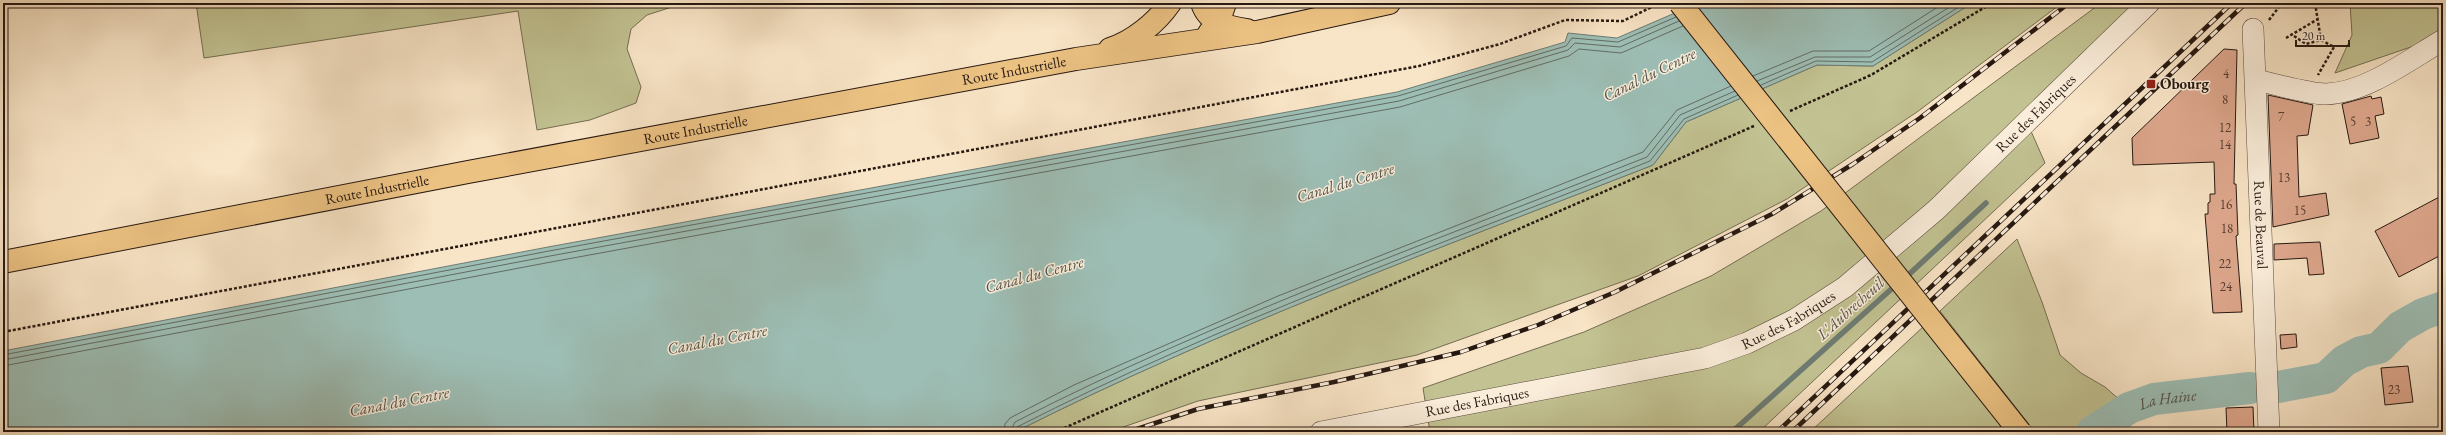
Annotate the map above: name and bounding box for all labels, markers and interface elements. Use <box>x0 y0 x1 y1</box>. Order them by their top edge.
scale bar <box>2296 22 2349 48</box>
text: 20 m <box>2302 28 2326 44</box>
water label: Canal du Centre <box>1599 43 1700 106</box>
street label: Route Industrielle <box>960 51 1068 89</box>
house number: 4 <box>2223 65 2230 82</box>
street label: Rue des Fabriques <box>1991 69 2080 156</box>
place label: Obourg <box>2160 74 2210 93</box>
marker: Obourg <box>2145 78 2157 90</box>
house number: 8 <box>2222 91 2228 108</box>
house number: 7 <box>2278 108 2285 125</box>
street label: Route Industrielle <box>642 110 749 148</box>
house number: 5 <box>2350 113 2356 130</box>
house number: 3 <box>2365 113 2371 130</box>
house number: 12 <box>2219 119 2232 136</box>
house number: 14 <box>2219 136 2232 153</box>
water label: Canal du Centre <box>1294 157 1397 207</box>
house number: 13 <box>2278 169 2290 186</box>
street label: Route Industrielle <box>323 170 431 208</box>
street label: Rue de Beauval <box>2250 180 2273 270</box>
house number: 16 <box>2220 196 2232 213</box>
house number: 15 <box>2294 202 2306 219</box>
house number: 18 <box>2221 220 2233 237</box>
water label: Canal du Centre <box>983 251 1086 298</box>
house number: 22 <box>2219 255 2232 272</box>
water label: L'Aubrecheuil <box>1811 272 1889 345</box>
house number: 24 <box>2220 278 2233 295</box>
street label: Rue des Fabriques <box>1738 286 1839 353</box>
water label: Canal du Centre <box>665 319 769 359</box>
water label: Canal du Centre <box>347 381 451 421</box>
house number: 23 <box>2388 381 2400 398</box>
street label: Rue des Fabriques <box>1424 382 1530 421</box>
water label: La Haine <box>2135 384 2198 415</box>

